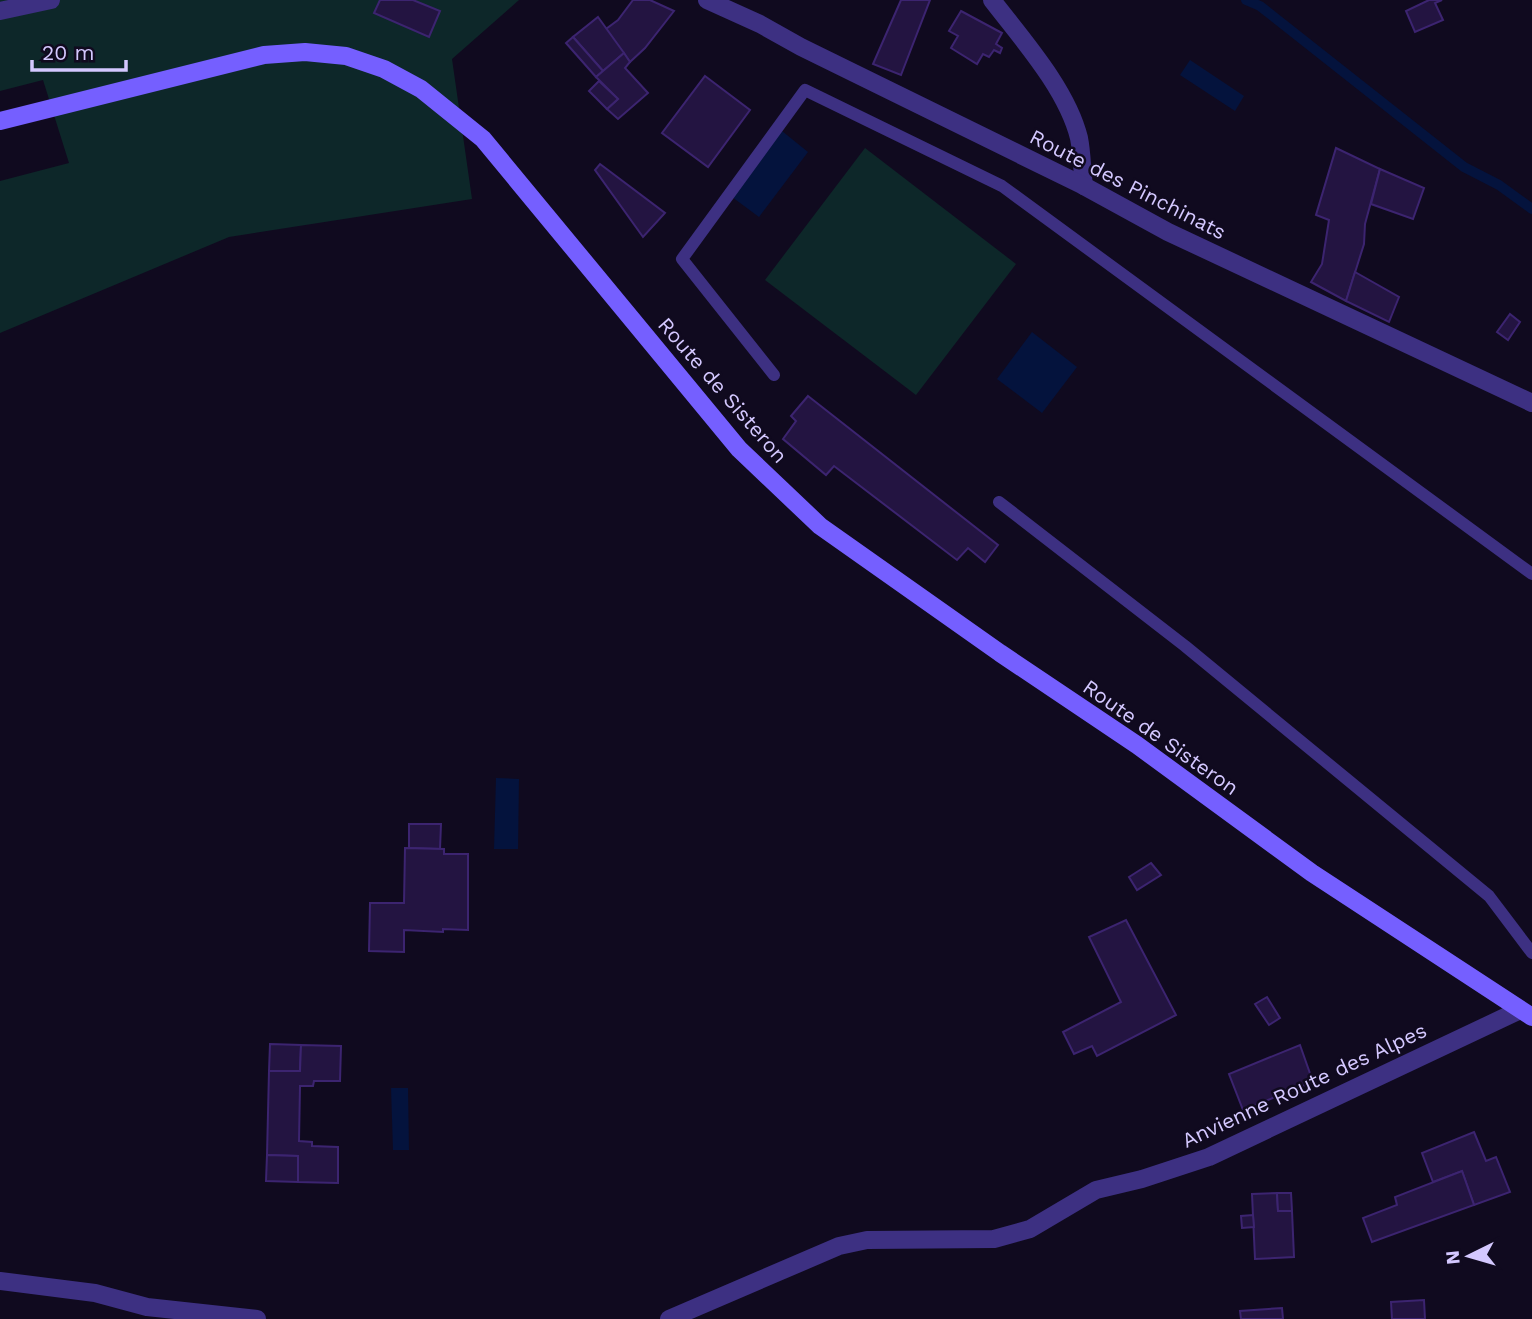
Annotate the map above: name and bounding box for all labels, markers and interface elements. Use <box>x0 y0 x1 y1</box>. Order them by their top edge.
scale bar <box>32 28 126 72</box>
text: 20 m <box>42 40 94 65</box>
street label: Route des Pinchinats <box>1026 124 1230 244</box>
street label: Route de Sisteron <box>653 312 793 468</box>
street label: Route de Sisteron <box>1078 674 1244 800</box>
street label: Anvienne Route des Alpes <box>1178 1017 1430 1153</box>
north arrow <box>1434 1221 1504 1291</box>
text: N <box>1440 1249 1465 1265</box>

